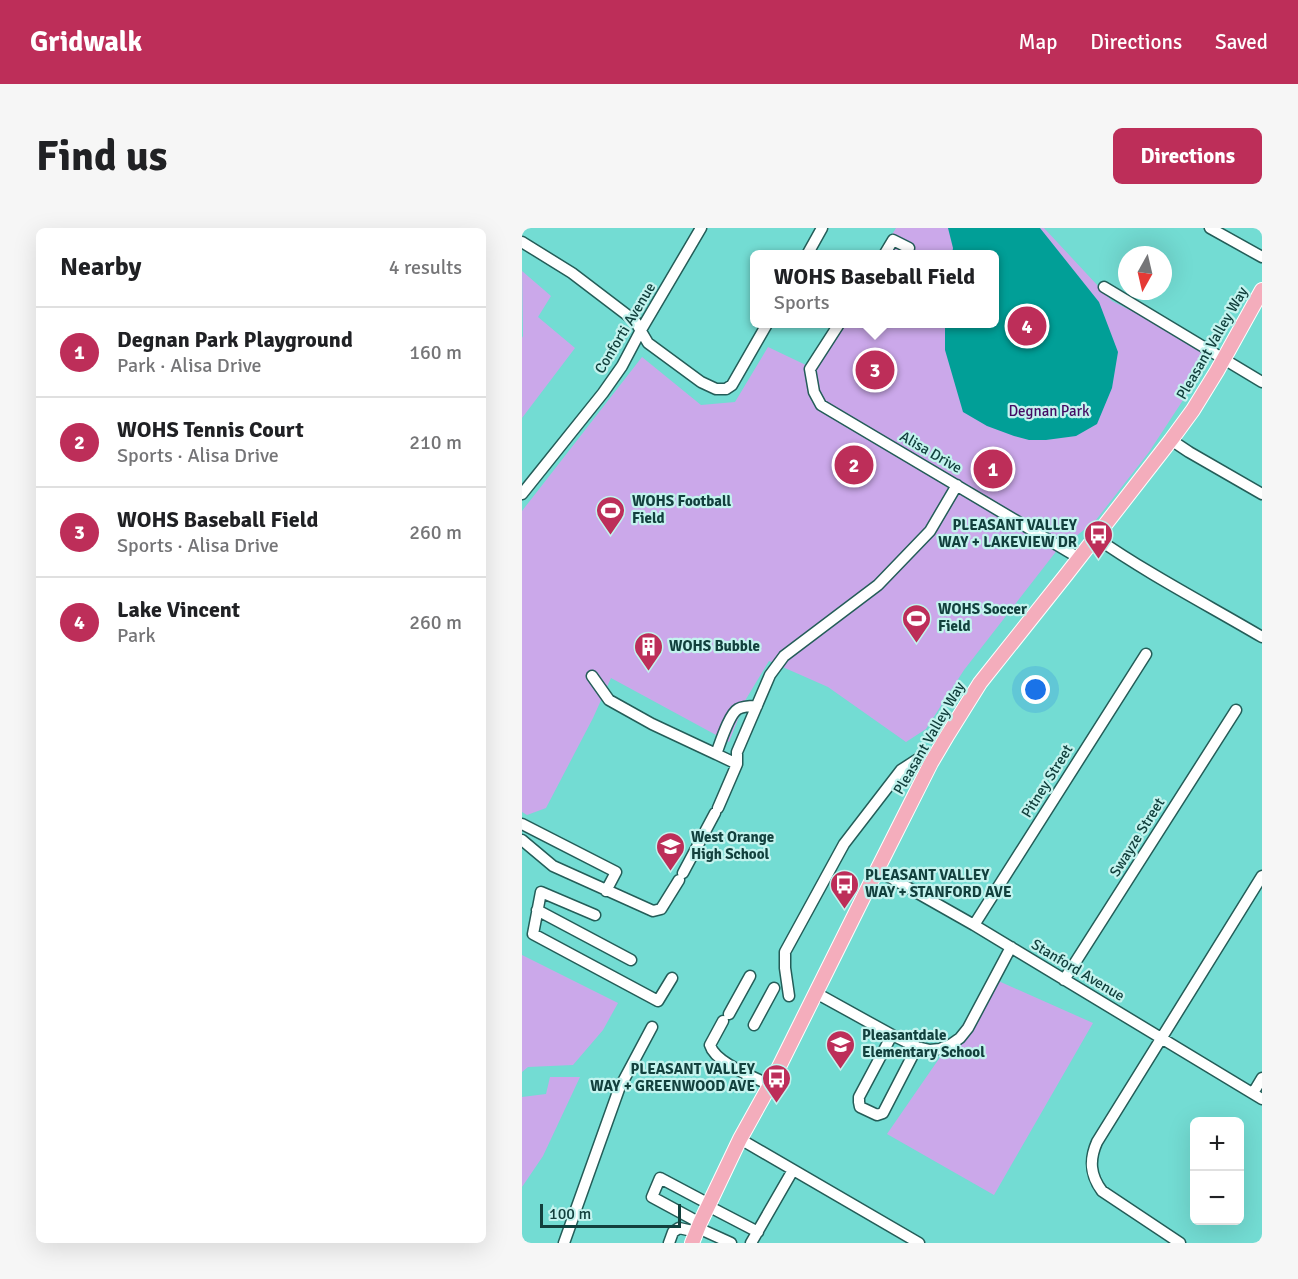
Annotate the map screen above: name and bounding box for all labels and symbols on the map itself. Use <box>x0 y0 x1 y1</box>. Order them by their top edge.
north arrow <box>1118 246 1172 300</box>
street label: Conforti Avenue <box>591 279 659 377</box>
street label: Pleasant Valley Way <box>1172 283 1252 403</box>
pin: 4 <box>1008 304 1046 348</box>
pin: 3 <box>856 348 894 392</box>
park label: Degnan Park <box>1008 402 1090 420</box>
street label: Alisa Drive <box>897 427 965 477</box>
pin: 2 <box>834 442 874 488</box>
pin: 1 <box>974 446 1012 492</box>
place label: WOHS Football Field <box>632 492 731 527</box>
sports icon: WOHS Football Field <box>595 494 627 536</box>
place label: PLEASANT VALLEY WAY + LAKEVIEW DR <box>938 516 1078 551</box>
bus stop icon: PLEASANT VALLEY WAY + LAKEVIEW DR <box>1082 518 1114 560</box>
place label: WOHS Soccer Field <box>938 600 1027 635</box>
sports icon: WOHS Soccer Field <box>901 602 933 644</box>
building icon: WOHS Bubble <box>632 630 664 672</box>
place label: WOHS Bubble <box>669 637 760 655</box>
your location <box>1021 675 1050 704</box>
street label: Pleasant Valley Way <box>889 678 969 798</box>
street label: Pitney Street <box>1017 741 1077 821</box>
street label: Swayze Street <box>1106 794 1168 880</box>
place label: West Orange High School <box>691 828 774 863</box>
school or university icon: West Orange High School <box>654 830 686 872</box>
place label: PLEASANT VALLEY WAY + STANFORD AVE <box>865 866 1012 901</box>
bus stop icon: PLEASANT VALLEY WAY + STANFORD AVE <box>828 868 860 910</box>
street label: Stanford Avenue <box>1028 935 1128 1005</box>
place label: Pleasantdale Elementary School <box>862 1026 985 1061</box>
school or university icon: Pleasantdale Elementary School <box>825 1028 857 1070</box>
place label: PLEASANT VALLEY WAY + GREENWOOD AVE <box>590 1060 756 1095</box>
bus stop icon: PLEASANT VALLEY WAY + GREENWOOD AVE <box>760 1062 792 1104</box>
scale bar <box>540 1201 681 1228</box>

